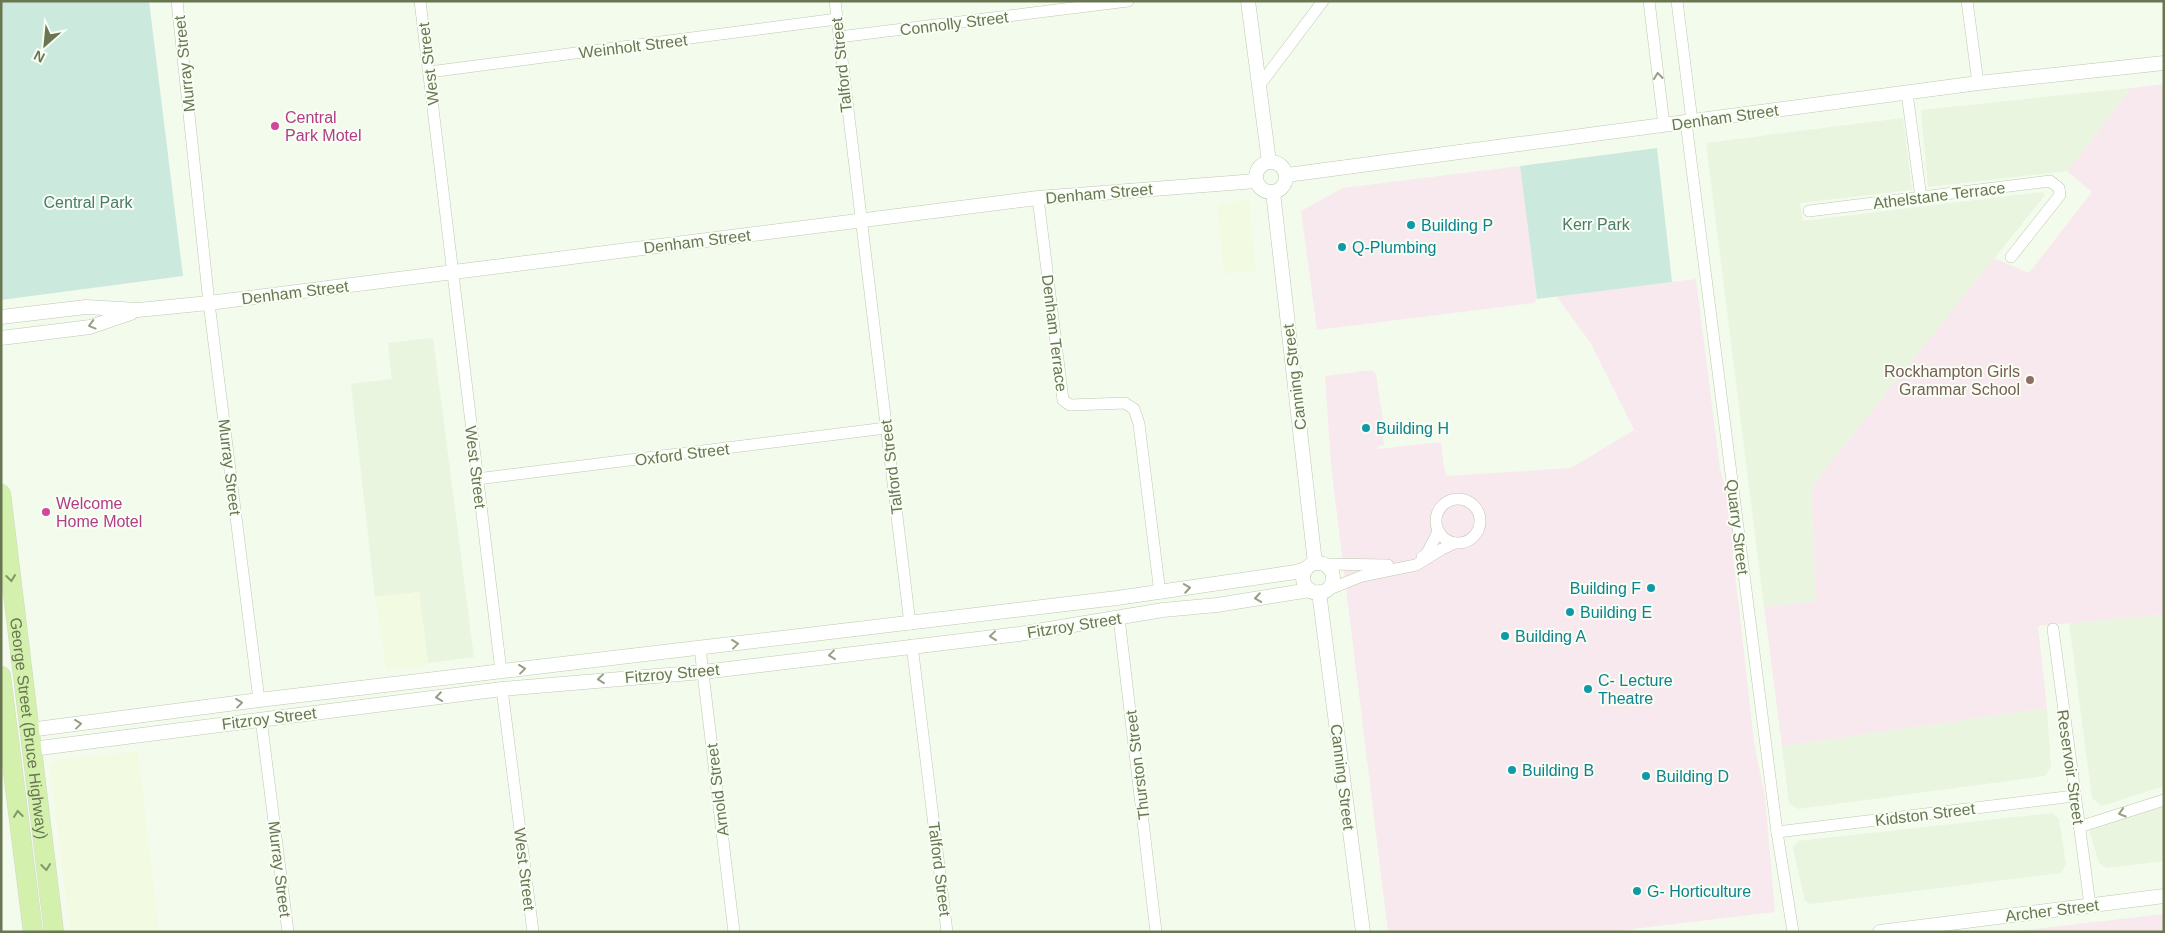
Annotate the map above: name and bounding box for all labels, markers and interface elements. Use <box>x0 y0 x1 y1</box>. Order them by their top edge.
street label: Connolly Street <box>899 8 1010 39</box>
street label: Murray Street <box>171 14 198 113</box>
street label: Talford Street <box>828 16 855 113</box>
north arrow <box>20 20 70 70</box>
street label: West Street <box>415 21 442 106</box>
street label: Weinholt Street <box>578 31 689 62</box>
text: N <box>31 47 47 66</box>
one-way arrow <box>1653 72 1664 80</box>
street label: Denham Street <box>1671 102 1780 133</box>
place label: Central Park Motel <box>285 109 361 144</box>
marker: Central Park Motel <box>269 120 281 132</box>
street label: Athelstane Terrace <box>1872 179 2006 212</box>
street label: Denham Street <box>1045 180 1154 207</box>
park label: Central Park <box>44 194 133 211</box>
park label: Kerr Park <box>1562 216 1631 233</box>
place label: Building P <box>1421 217 1493 234</box>
marker: Building P <box>1405 219 1417 231</box>
street label: Denham Street <box>643 226 752 256</box>
place label: Q-Plumbing <box>1352 239 1436 256</box>
marker: Q-Plumbing <box>1336 241 1348 253</box>
street label: Denham Terrace <box>1039 273 1070 393</box>
street label: Denham Street <box>241 277 350 307</box>
one-way arrow <box>88 319 96 330</box>
street label: Canning Street <box>1279 322 1309 431</box>
place label: Rockhampton Girls Grammar School <box>1884 363 2020 398</box>
marker: Rockhampton Girls Grammar School <box>2024 374 2036 386</box>
street label: Murray Street <box>215 418 244 517</box>
street label: Talford Street <box>877 418 906 515</box>
place label: Building H <box>1376 420 1449 437</box>
marker: Building H <box>1360 422 1372 434</box>
street label: West Street <box>462 425 489 510</box>
street label: Oxford Street <box>634 440 731 469</box>
street label: Quarry Street <box>1723 478 1752 576</box>
place label: Welcome Home Motel <box>56 495 142 530</box>
marker: Welcome Home Motel <box>40 506 52 518</box>
one-way arrow <box>5 574 16 582</box>
place label: Building F <box>1570 580 1641 597</box>
marker: Building F <box>1645 582 1657 594</box>
one-way arrow <box>1183 584 1192 594</box>
one-way arrow <box>1254 593 1263 603</box>
place label: Building E <box>1580 604 1652 621</box>
marker: Building E <box>1564 606 1576 618</box>
street label: Fitzroy Street <box>1026 610 1123 641</box>
street label: George Street (Bruce Highway) <box>7 616 51 840</box>
place label: Building A <box>1515 628 1586 645</box>
one-way arrow <box>989 630 997 641</box>
marker: Building A <box>1499 630 1511 642</box>
one-way arrow <box>732 639 740 650</box>
one-way arrow <box>828 650 836 660</box>
street label: Fitzroy Street <box>624 661 721 686</box>
one-way arrow <box>518 664 526 675</box>
place label: C- Lecture Theatre <box>1598 672 1673 707</box>
one-way arrow <box>597 674 605 685</box>
marker: C- Lecture Theatre <box>1582 683 1594 695</box>
one-way arrow <box>435 692 444 702</box>
one-way arrow <box>235 698 243 708</box>
street label: Fitzroy Street <box>221 704 318 733</box>
street label: Thurston Street <box>1122 709 1153 821</box>
street label: Reservoir Street <box>2054 709 2087 826</box>
one-way arrow <box>73 719 82 729</box>
street label: Canning Street <box>1328 723 1358 832</box>
street label: Arnold Street <box>703 742 732 837</box>
place label: Building B <box>1522 762 1594 779</box>
marker: Building B <box>1506 764 1518 776</box>
place label: Building D <box>1656 768 1729 785</box>
marker: Building D <box>1640 770 1652 782</box>
street label: Kidston Street <box>1874 800 1977 829</box>
one-way arrow <box>2118 808 2126 818</box>
one-way arrow <box>13 810 24 818</box>
street label: Murray Street <box>265 820 294 919</box>
street label: Talford Street <box>925 821 954 918</box>
street label: West Street <box>511 827 538 912</box>
one-way arrow <box>40 863 51 871</box>
place label: G- Horticulture <box>1647 883 1751 900</box>
marker: G- Horticulture <box>1631 885 1643 897</box>
street label: Archer Street <box>2004 896 2100 925</box>

